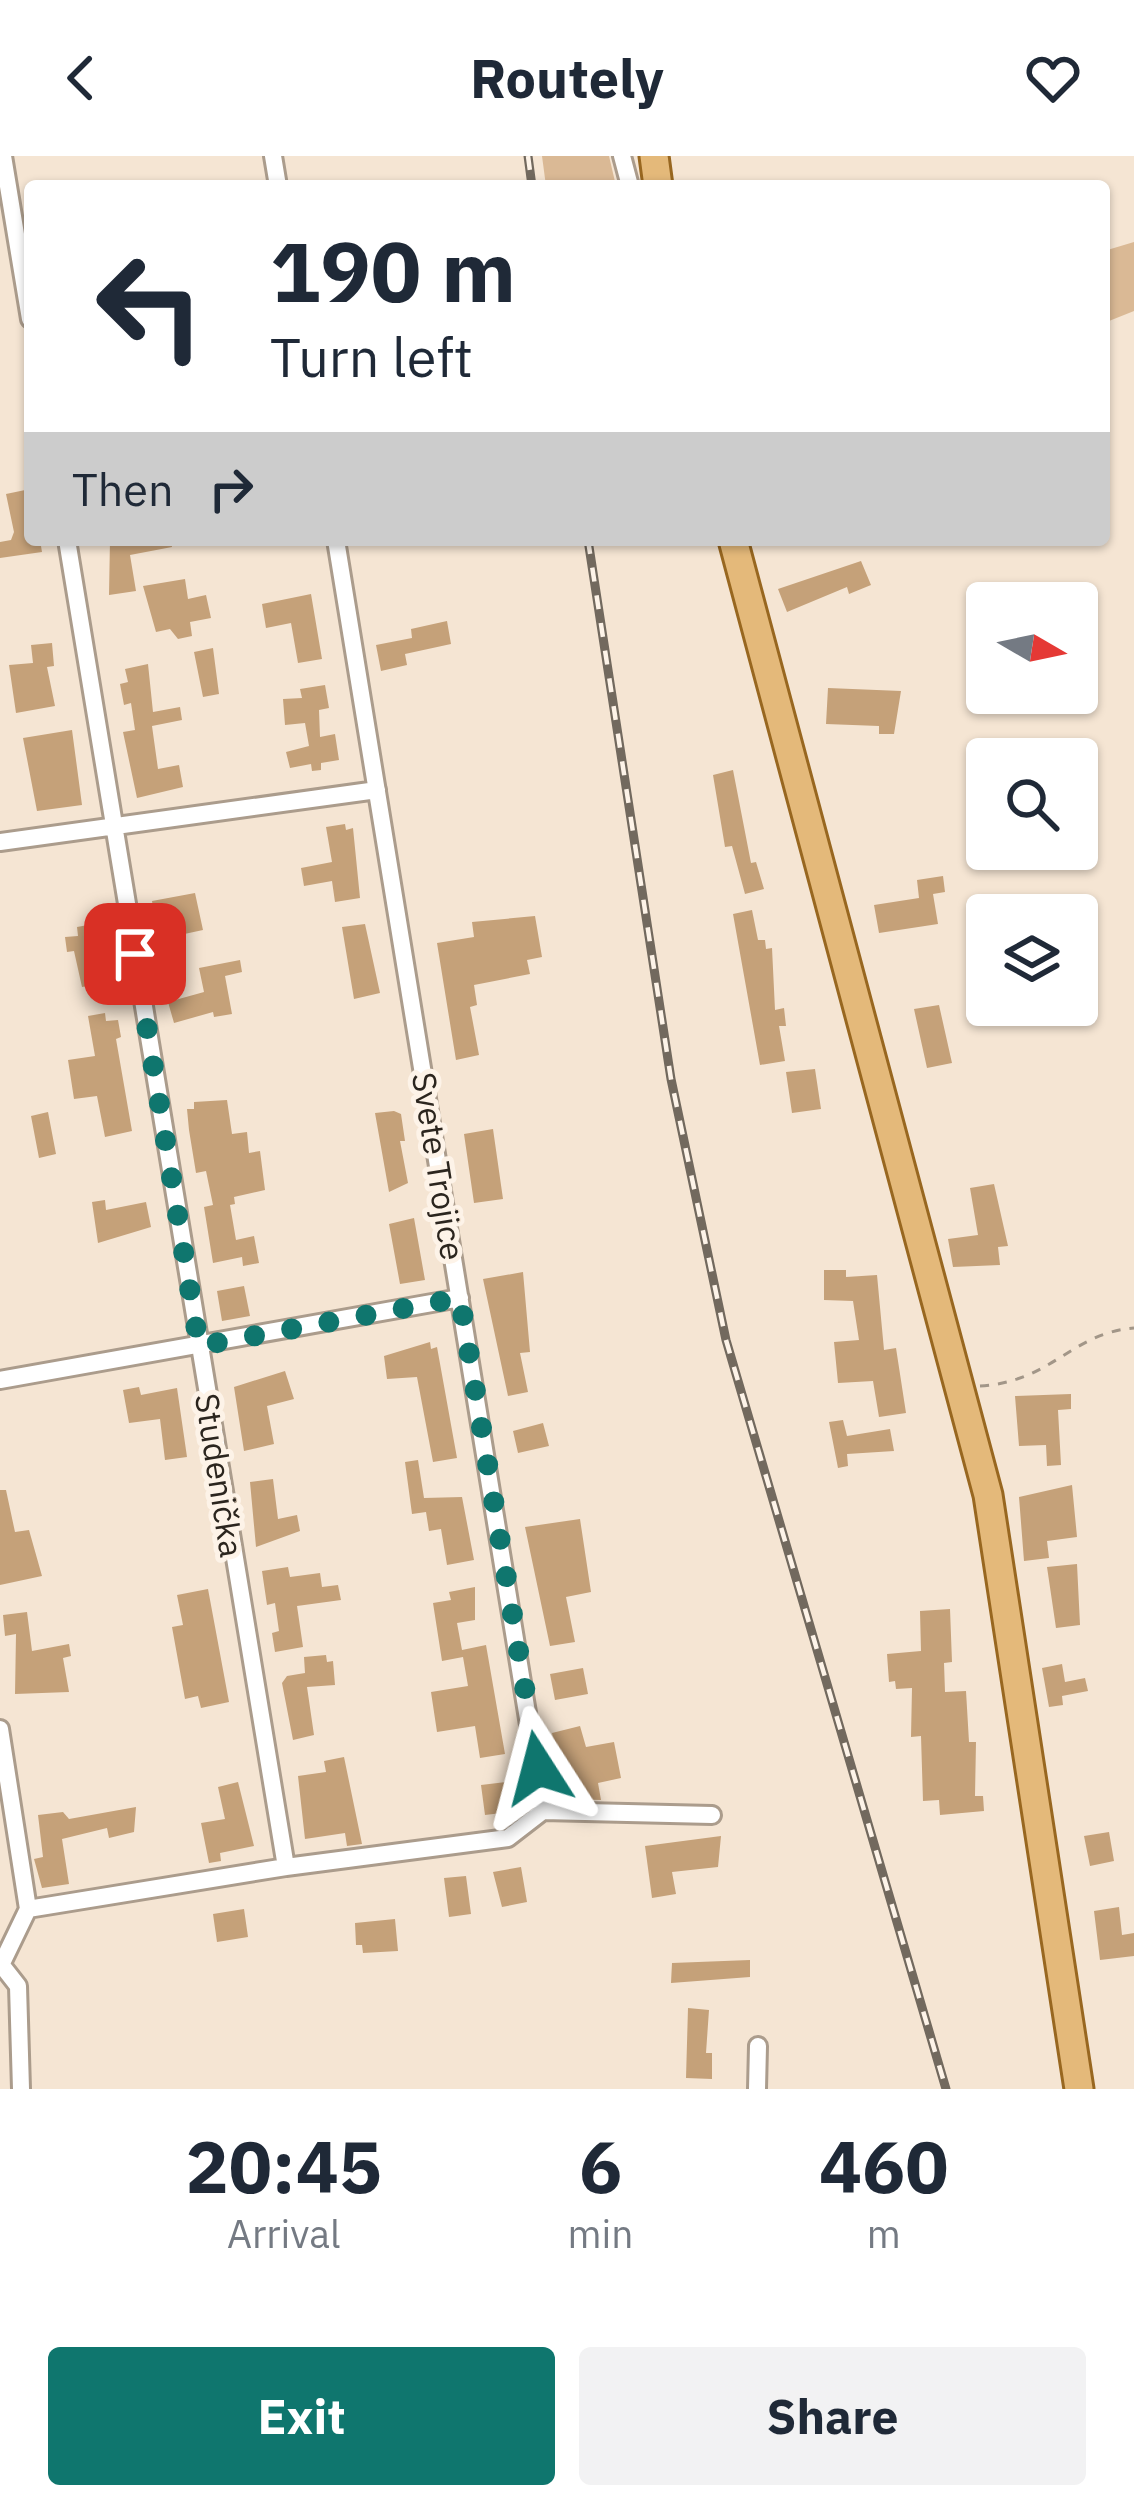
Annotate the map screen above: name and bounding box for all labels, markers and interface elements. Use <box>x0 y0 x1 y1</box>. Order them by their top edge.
text: Routely <box>470 43 664 113</box>
icon: back <box>48 45 114 111</box>
icon: heart <box>1020 45 1086 111</box>
text: 190 m <box>270 216 516 325</box>
icon: left <box>72 228 228 384</box>
text: Turn left <box>270 322 473 392</box>
icon: right <box>198 456 264 522</box>
text: Then <box>72 460 174 518</box>
north arrow <box>966 582 1098 714</box>
map controls <box>966 582 1098 1026</box>
button: search <box>966 738 1098 870</box>
button: layers <box>966 894 1098 1026</box>
pin <box>84 903 186 1005</box>
icon: arrive <box>102 921 168 987</box>
street label: Svete Trojice <box>403 1069 475 1263</box>
street label: Studenička <box>186 1390 254 1560</box>
position arrow <box>475 1705 601 1831</box>
text: 20:45 <box>185 2119 382 2213</box>
text: 6 <box>579 2119 622 2213</box>
text: 460 <box>819 2119 949 2213</box>
text: Arrival <box>227 2208 341 2259</box>
text: min <box>568 2208 633 2259</box>
text: m <box>867 2208 901 2259</box>
button: Exit <box>48 2347 555 2485</box>
button: Share <box>579 2347 1086 2485</box>

